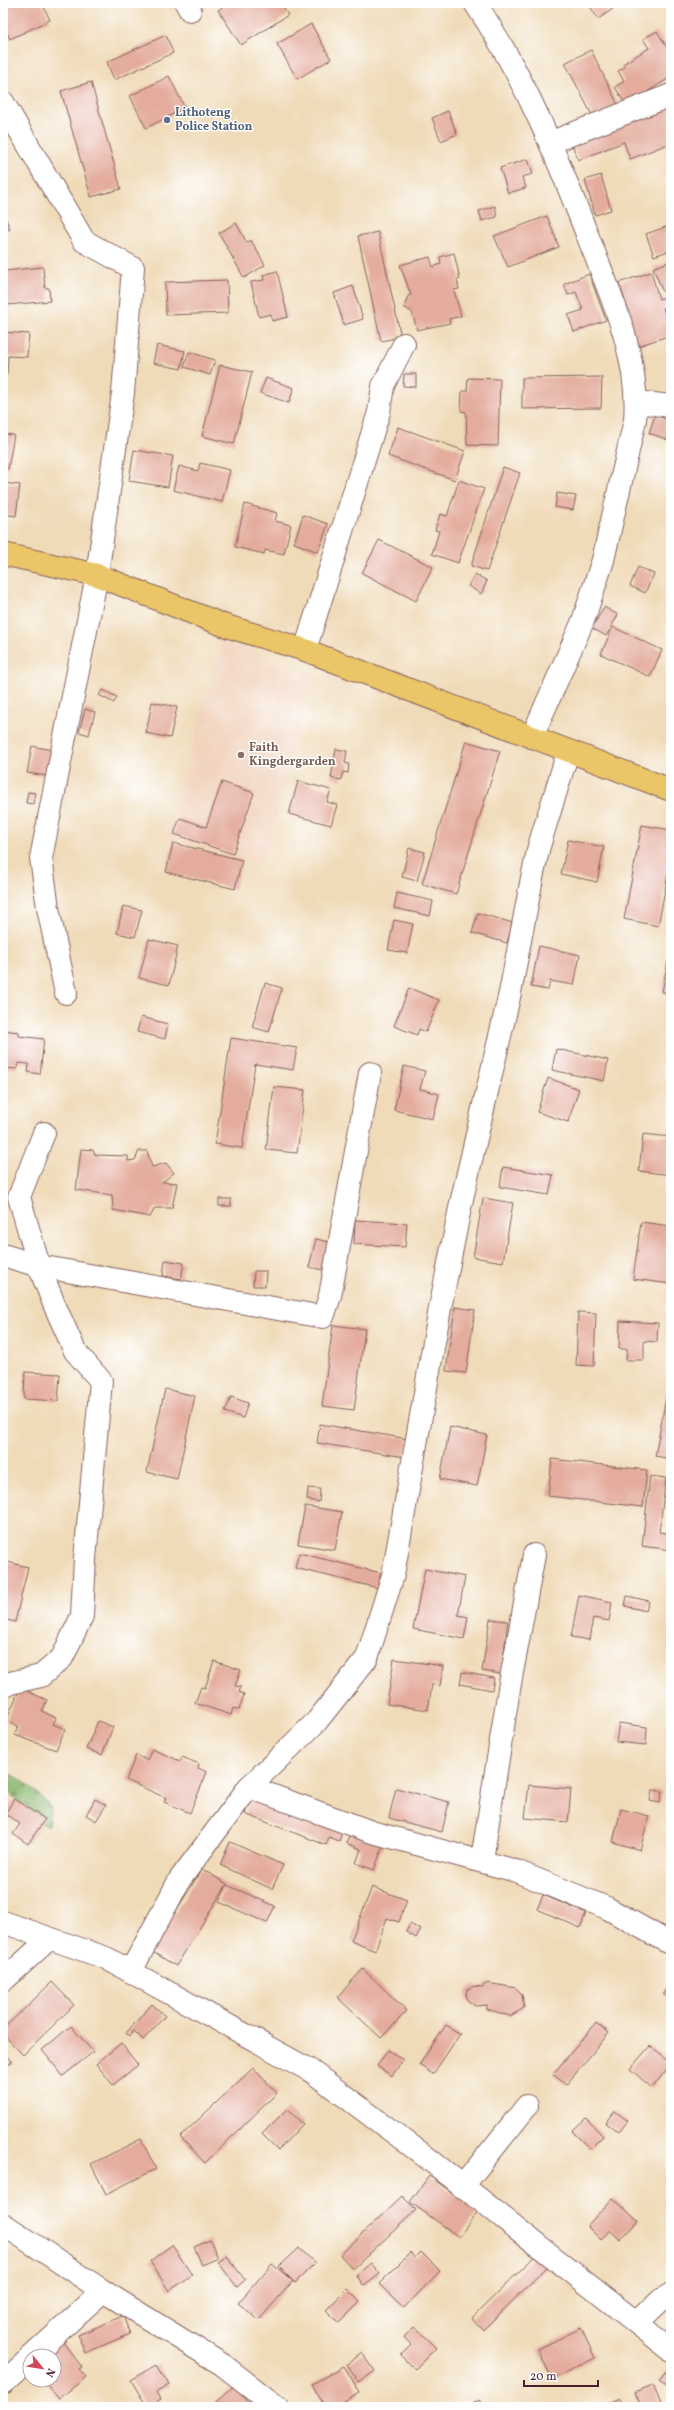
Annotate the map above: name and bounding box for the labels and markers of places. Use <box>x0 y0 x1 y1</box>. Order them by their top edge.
place label: Lithoteng Police Station <box>175 105 252 135</box>
marker: Lithoteng Police Station <box>162 115 172 125</box>
place label: Faith Kingdergarden <box>249 740 336 770</box>
marker: Faith Kingdergarden <box>236 750 246 760</box>

